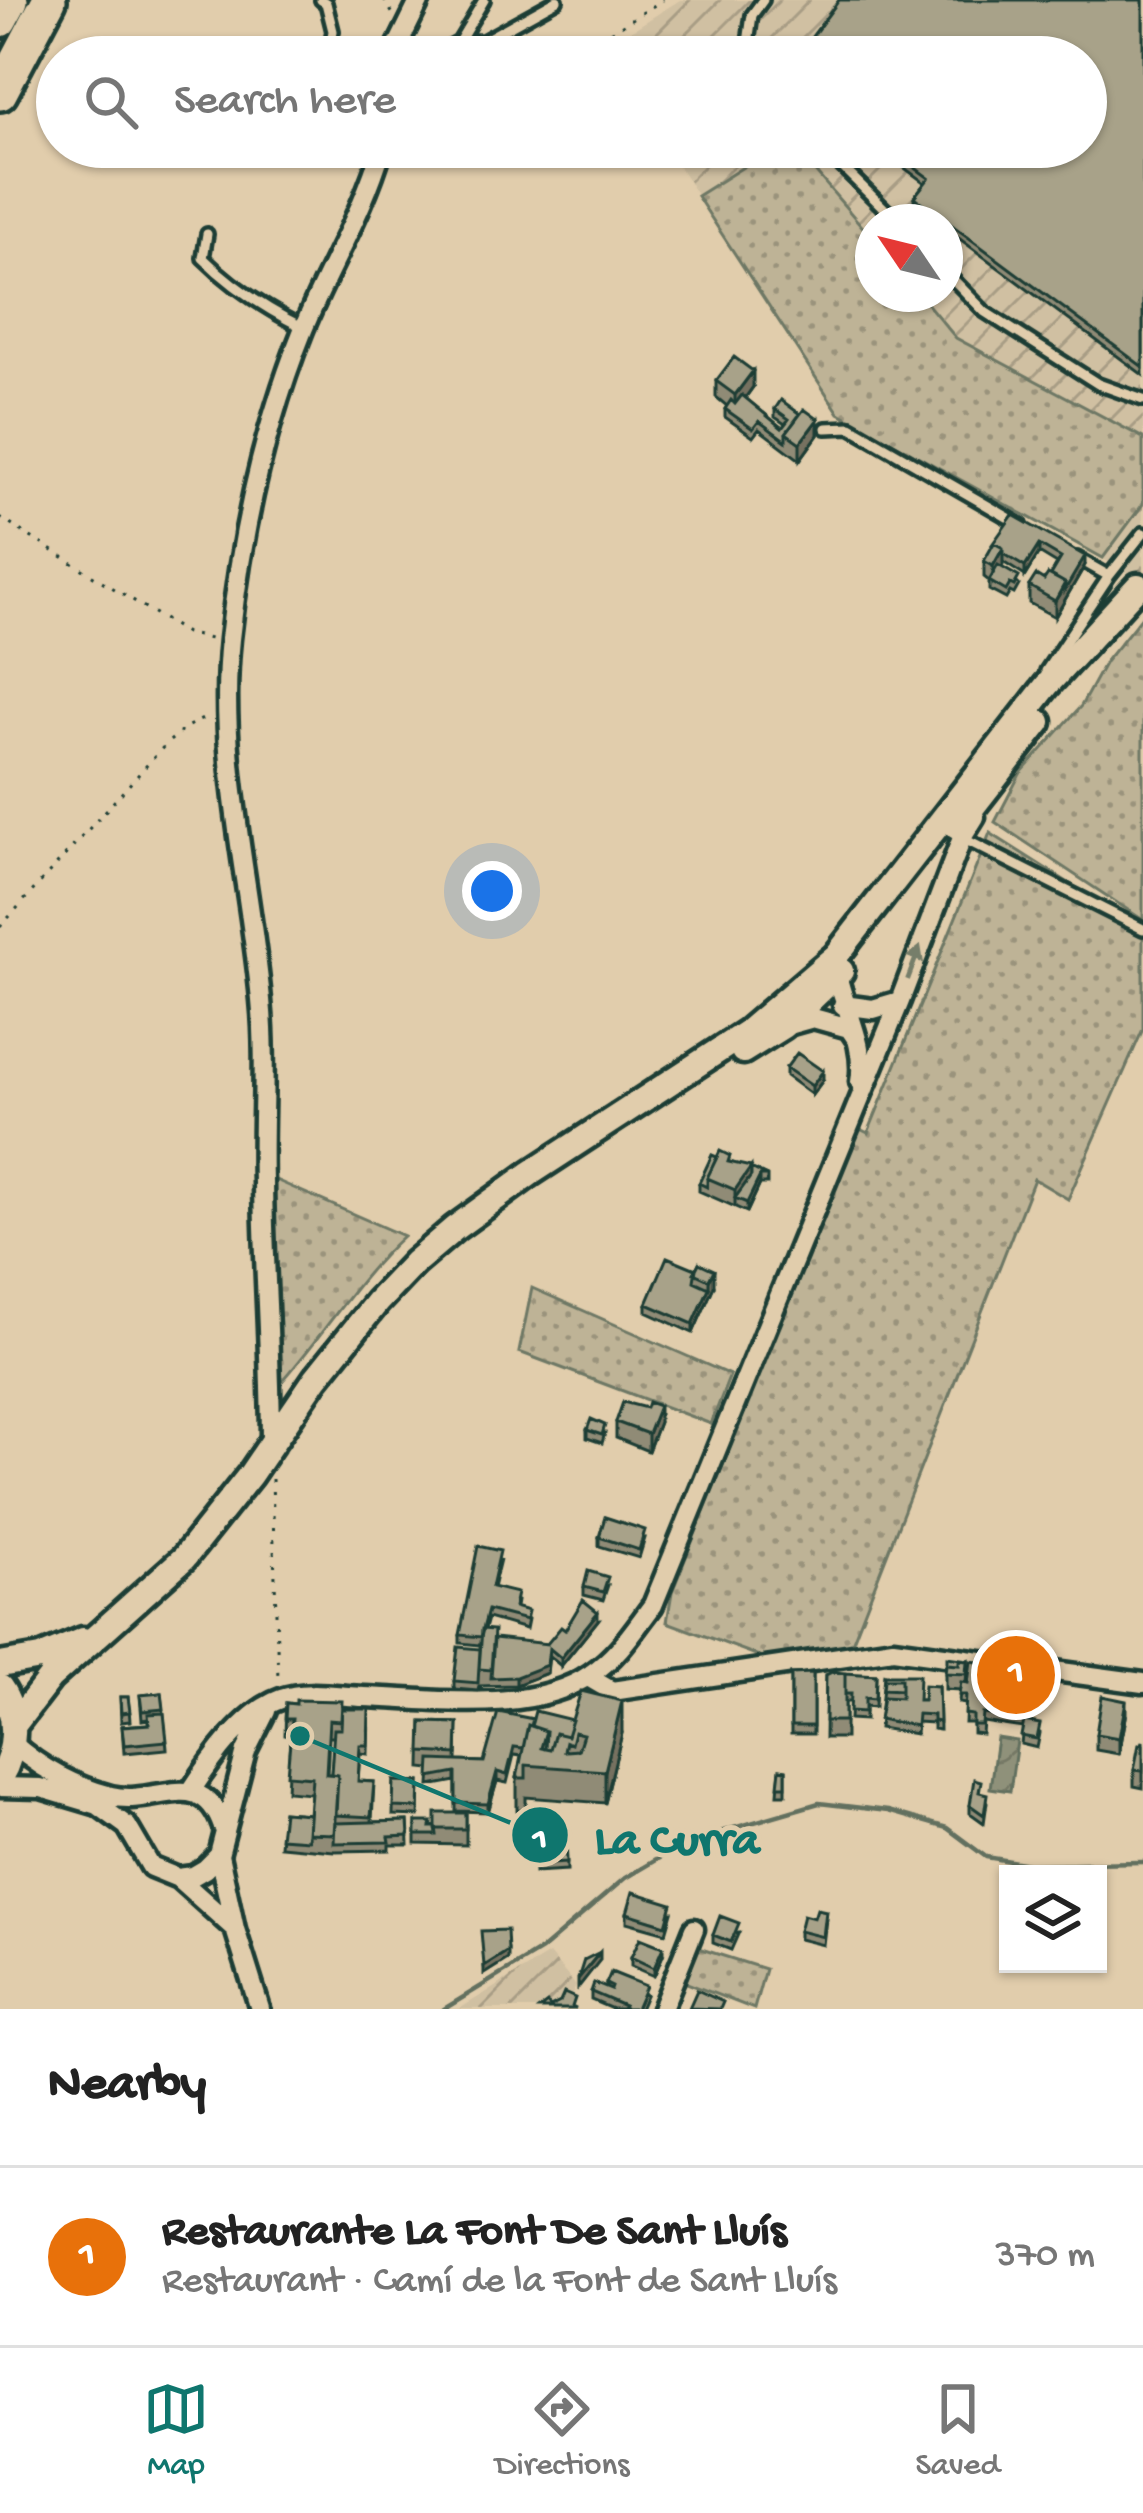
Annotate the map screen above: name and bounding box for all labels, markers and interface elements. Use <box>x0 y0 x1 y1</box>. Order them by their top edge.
search box <box>36 36 1107 168</box>
icon: search <box>78 69 144 135</box>
text: Search here <box>174 76 396 129</box>
north arrow <box>855 204 963 312</box>
your location <box>462 861 522 921</box>
one-way arrow <box>906 945 925 981</box>
pin: 1 <box>977 1630 1055 1720</box>
callout: La Curra <box>510 1793 783 1877</box>
text: La Curra <box>595 1815 762 1872</box>
text: 1 <box>531 1820 547 1863</box>
map controls <box>999 1865 1107 1973</box>
button: layers <box>999 1865 1107 1973</box>
text: Nearby <box>48 2057 206 2117</box>
text: Restaurante La Font De Sant Lluís <box>162 2207 787 2260</box>
text: 1 <box>79 2234 95 2280</box>
text: 370 m <box>995 2234 1095 2280</box>
text: Restaurant · Camí de la Font de Sant Lluís <box>162 2260 837 2306</box>
tab: Map <box>143 2376 209 2486</box>
tab: Directions <box>495 2376 629 2486</box>
tab: Saved <box>915 2376 1000 2486</box>

